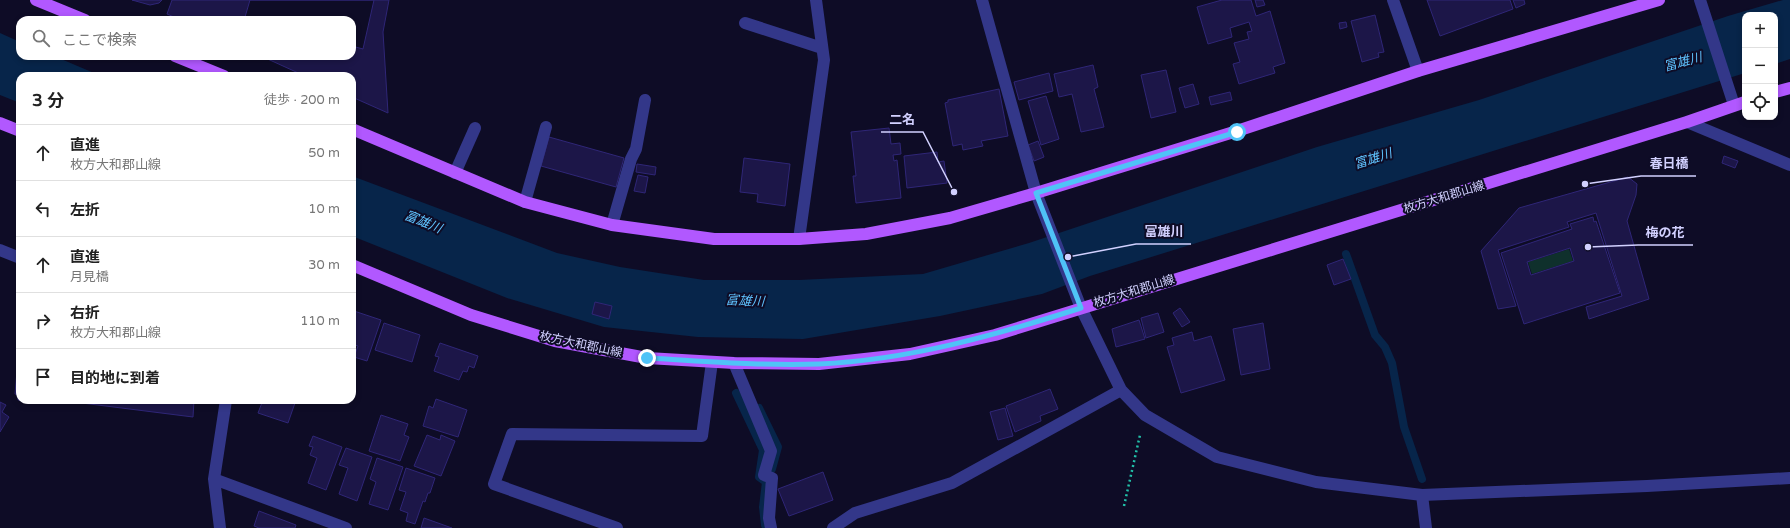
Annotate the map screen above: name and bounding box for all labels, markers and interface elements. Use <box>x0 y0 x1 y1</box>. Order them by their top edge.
map controls <box>1742 12 1778 120</box>
button: + <box>1742 12 1778 48</box>
search box <box>16 16 356 60</box>
icon: search <box>30 27 52 49</box>
text: ここで検索 <box>62 31 137 49</box>
button: − <box>1742 48 1778 84</box>
water label: 富雄川 <box>1662 49 1706 75</box>
button: locate <box>1742 84 1778 120</box>
text: 3 分 <box>32 90 64 111</box>
text: 徒歩 · 200 m <box>264 92 340 108</box>
callout: 二名 <box>881 107 923 132</box>
text: 二名 <box>889 112 915 128</box>
route start <box>1228 123 1246 141</box>
text: 直進 <box>70 136 100 154</box>
icon: ahead <box>32 142 54 164</box>
text: 50 m <box>308 145 340 161</box>
water label: 富雄川 <box>1352 145 1396 173</box>
callout: 春日橋 <box>1641 151 1696 176</box>
text: 春日橋 <box>1649 156 1689 172</box>
text: 枚方大和郡山線 <box>70 157 161 173</box>
street label: 枚方大和郡山線 <box>1402 178 1486 216</box>
icon: left <box>32 198 54 220</box>
text: 左折 <box>70 201 100 219</box>
text: 10 m <box>308 201 340 217</box>
water label: 富雄川 <box>402 207 446 237</box>
callout: 富雄川 <box>1136 219 1191 244</box>
callout: 梅の花 <box>1638 220 1693 245</box>
text: 富雄川 <box>1144 224 1184 240</box>
text: 梅の花 <box>1645 225 1685 241</box>
text: 直進 <box>70 248 100 266</box>
icon: ahead <box>32 254 54 276</box>
text: 30 m <box>308 257 340 273</box>
text: 月見橋 <box>70 269 109 285</box>
street label: 枚方大和郡山線 <box>1092 272 1176 310</box>
water label: 富雄川 <box>725 292 767 310</box>
text: 右折 <box>70 304 100 322</box>
icon: right <box>32 310 54 332</box>
text: 110 m <box>300 313 340 329</box>
text: 枚方大和郡山線 <box>70 325 161 341</box>
street label: 枚方大和郡山線 <box>538 328 624 360</box>
route end <box>638 349 656 367</box>
icon: arrive <box>32 366 54 388</box>
text: 目的地に到着 <box>70 369 160 387</box>

